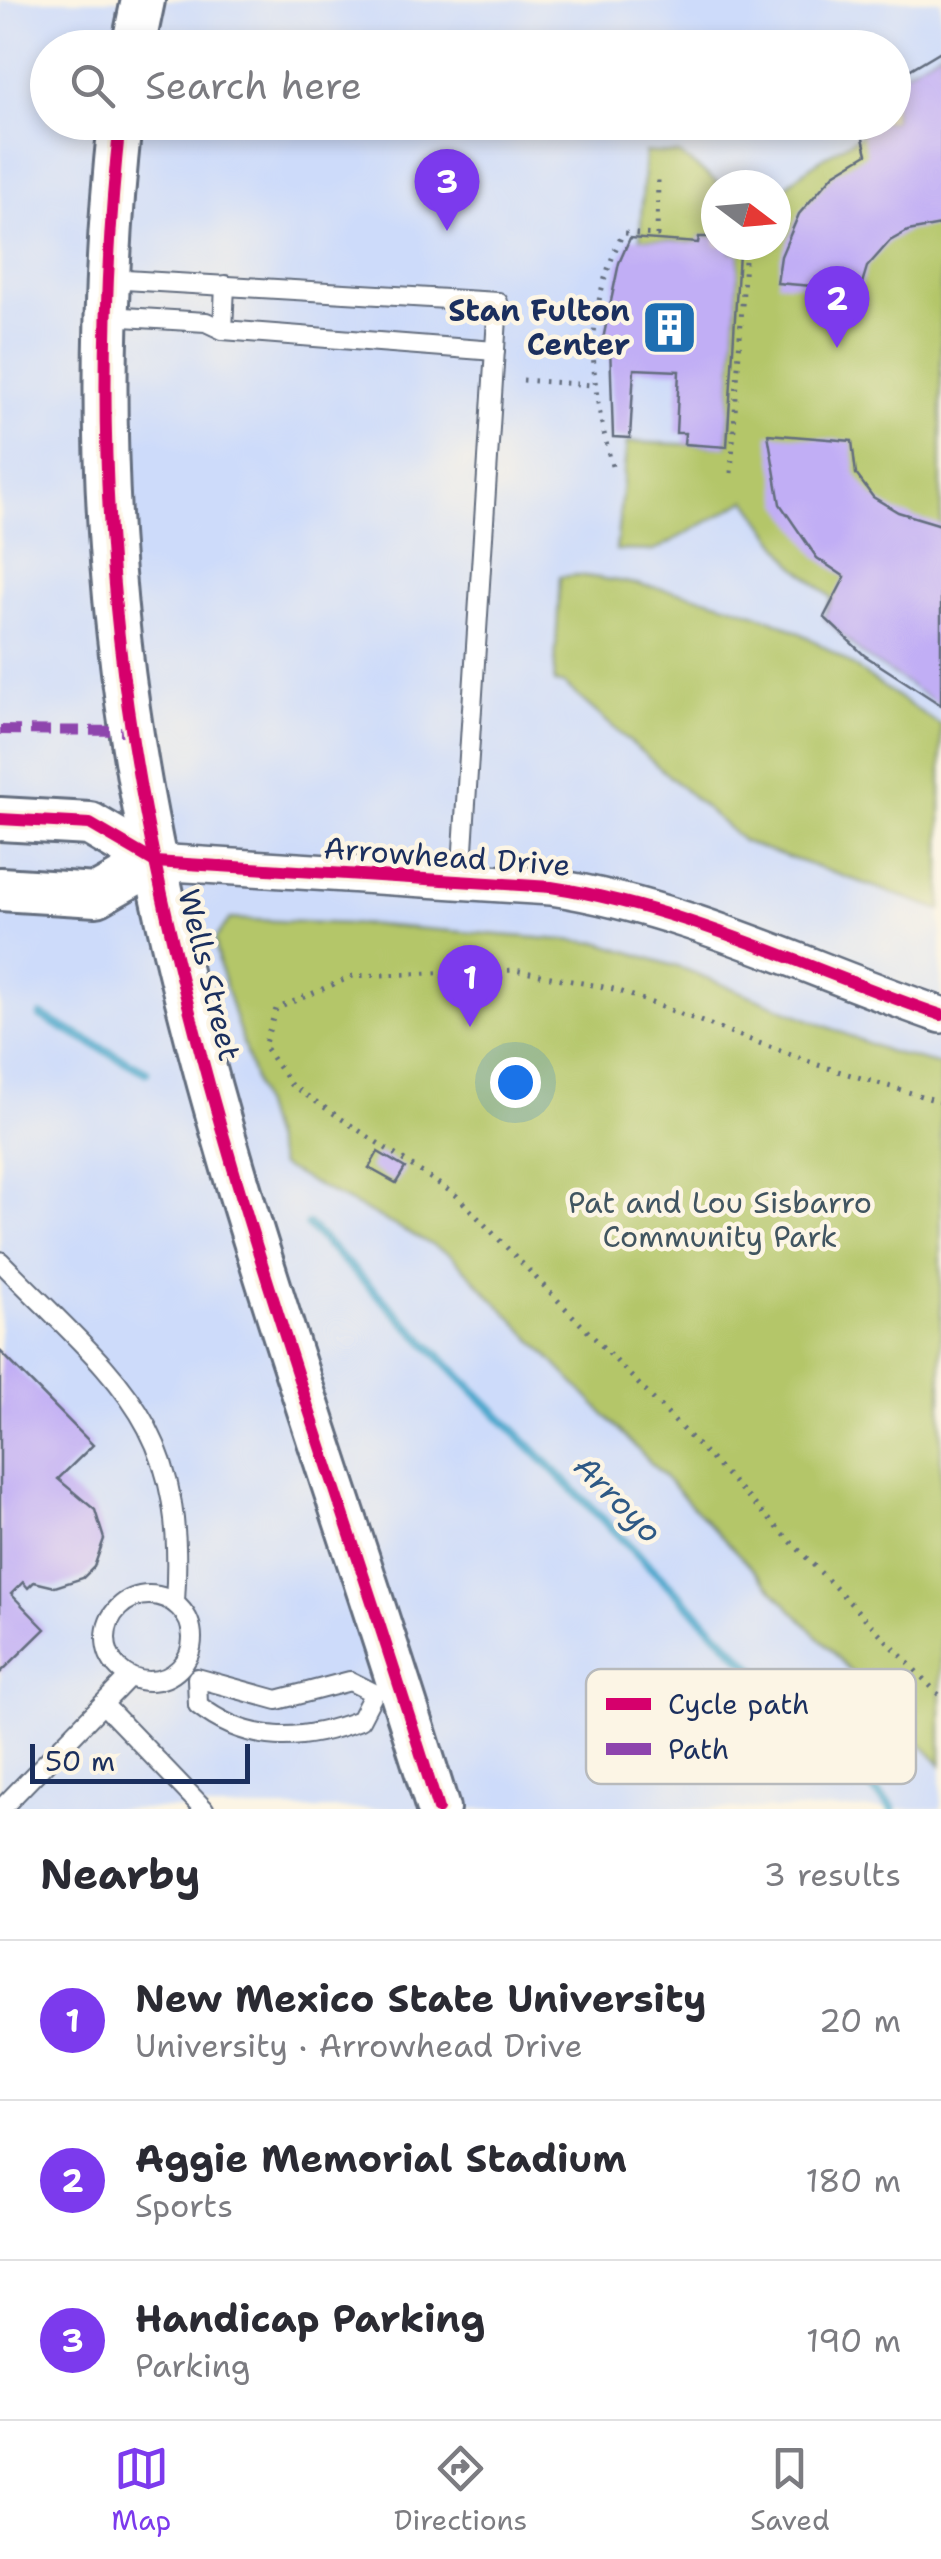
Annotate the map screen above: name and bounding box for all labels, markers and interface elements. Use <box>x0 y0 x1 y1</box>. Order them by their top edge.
search box <box>30 30 911 140</box>
icon: search <box>65 58 120 113</box>
text: Search here <box>145 60 362 111</box>
pin: 3 <box>414 148 480 231</box>
north arrow <box>701 170 791 260</box>
pin: 2 <box>804 266 870 348</box>
place label: Stan Fulton Center <box>448 290 630 365</box>
building icon: Stan Fulton Center <box>639 298 699 358</box>
street label: Arrowhead Drive <box>322 827 572 886</box>
street label: Wells Street <box>168 885 251 1065</box>
pin: 1 <box>438 944 502 1027</box>
your location <box>490 1057 541 1108</box>
park label: Pat and Lou Sisbarro Community Park <box>568 1182 872 1257</box>
water label: Arroyo <box>565 1445 672 1552</box>
legend <box>586 1669 916 1784</box>
text: Cycle path <box>668 1685 810 1723</box>
text: Path <box>668 1730 729 1768</box>
scale bar <box>30 1739 250 1784</box>
text: 50 m <box>45 1742 115 1780</box>
text: Nearby <box>40 1846 200 1902</box>
text: 3 results <box>764 1853 901 1896</box>
text: New Mexico State University <box>135 1973 706 2024</box>
text: 1 <box>65 1999 80 2042</box>
text: 20 m <box>819 1999 901 2042</box>
text: University · Arrowhead Drive <box>135 2024 583 2067</box>
text: Aggie Memorial Stadium <box>135 2133 627 2184</box>
text: 2 <box>61 2159 84 2202</box>
text: 180 m <box>805 2159 901 2202</box>
text: Sports <box>135 2184 233 2227</box>
text: Handicap Parking <box>135 2293 485 2344</box>
text: 3 <box>61 2319 84 2362</box>
text: 190 m <box>806 2319 901 2362</box>
text: Parking <box>135 2344 250 2387</box>
tab: Map <box>111 2441 171 2539</box>
tab: Directions <box>394 2441 527 2539</box>
tab: Saved <box>750 2441 830 2539</box>

